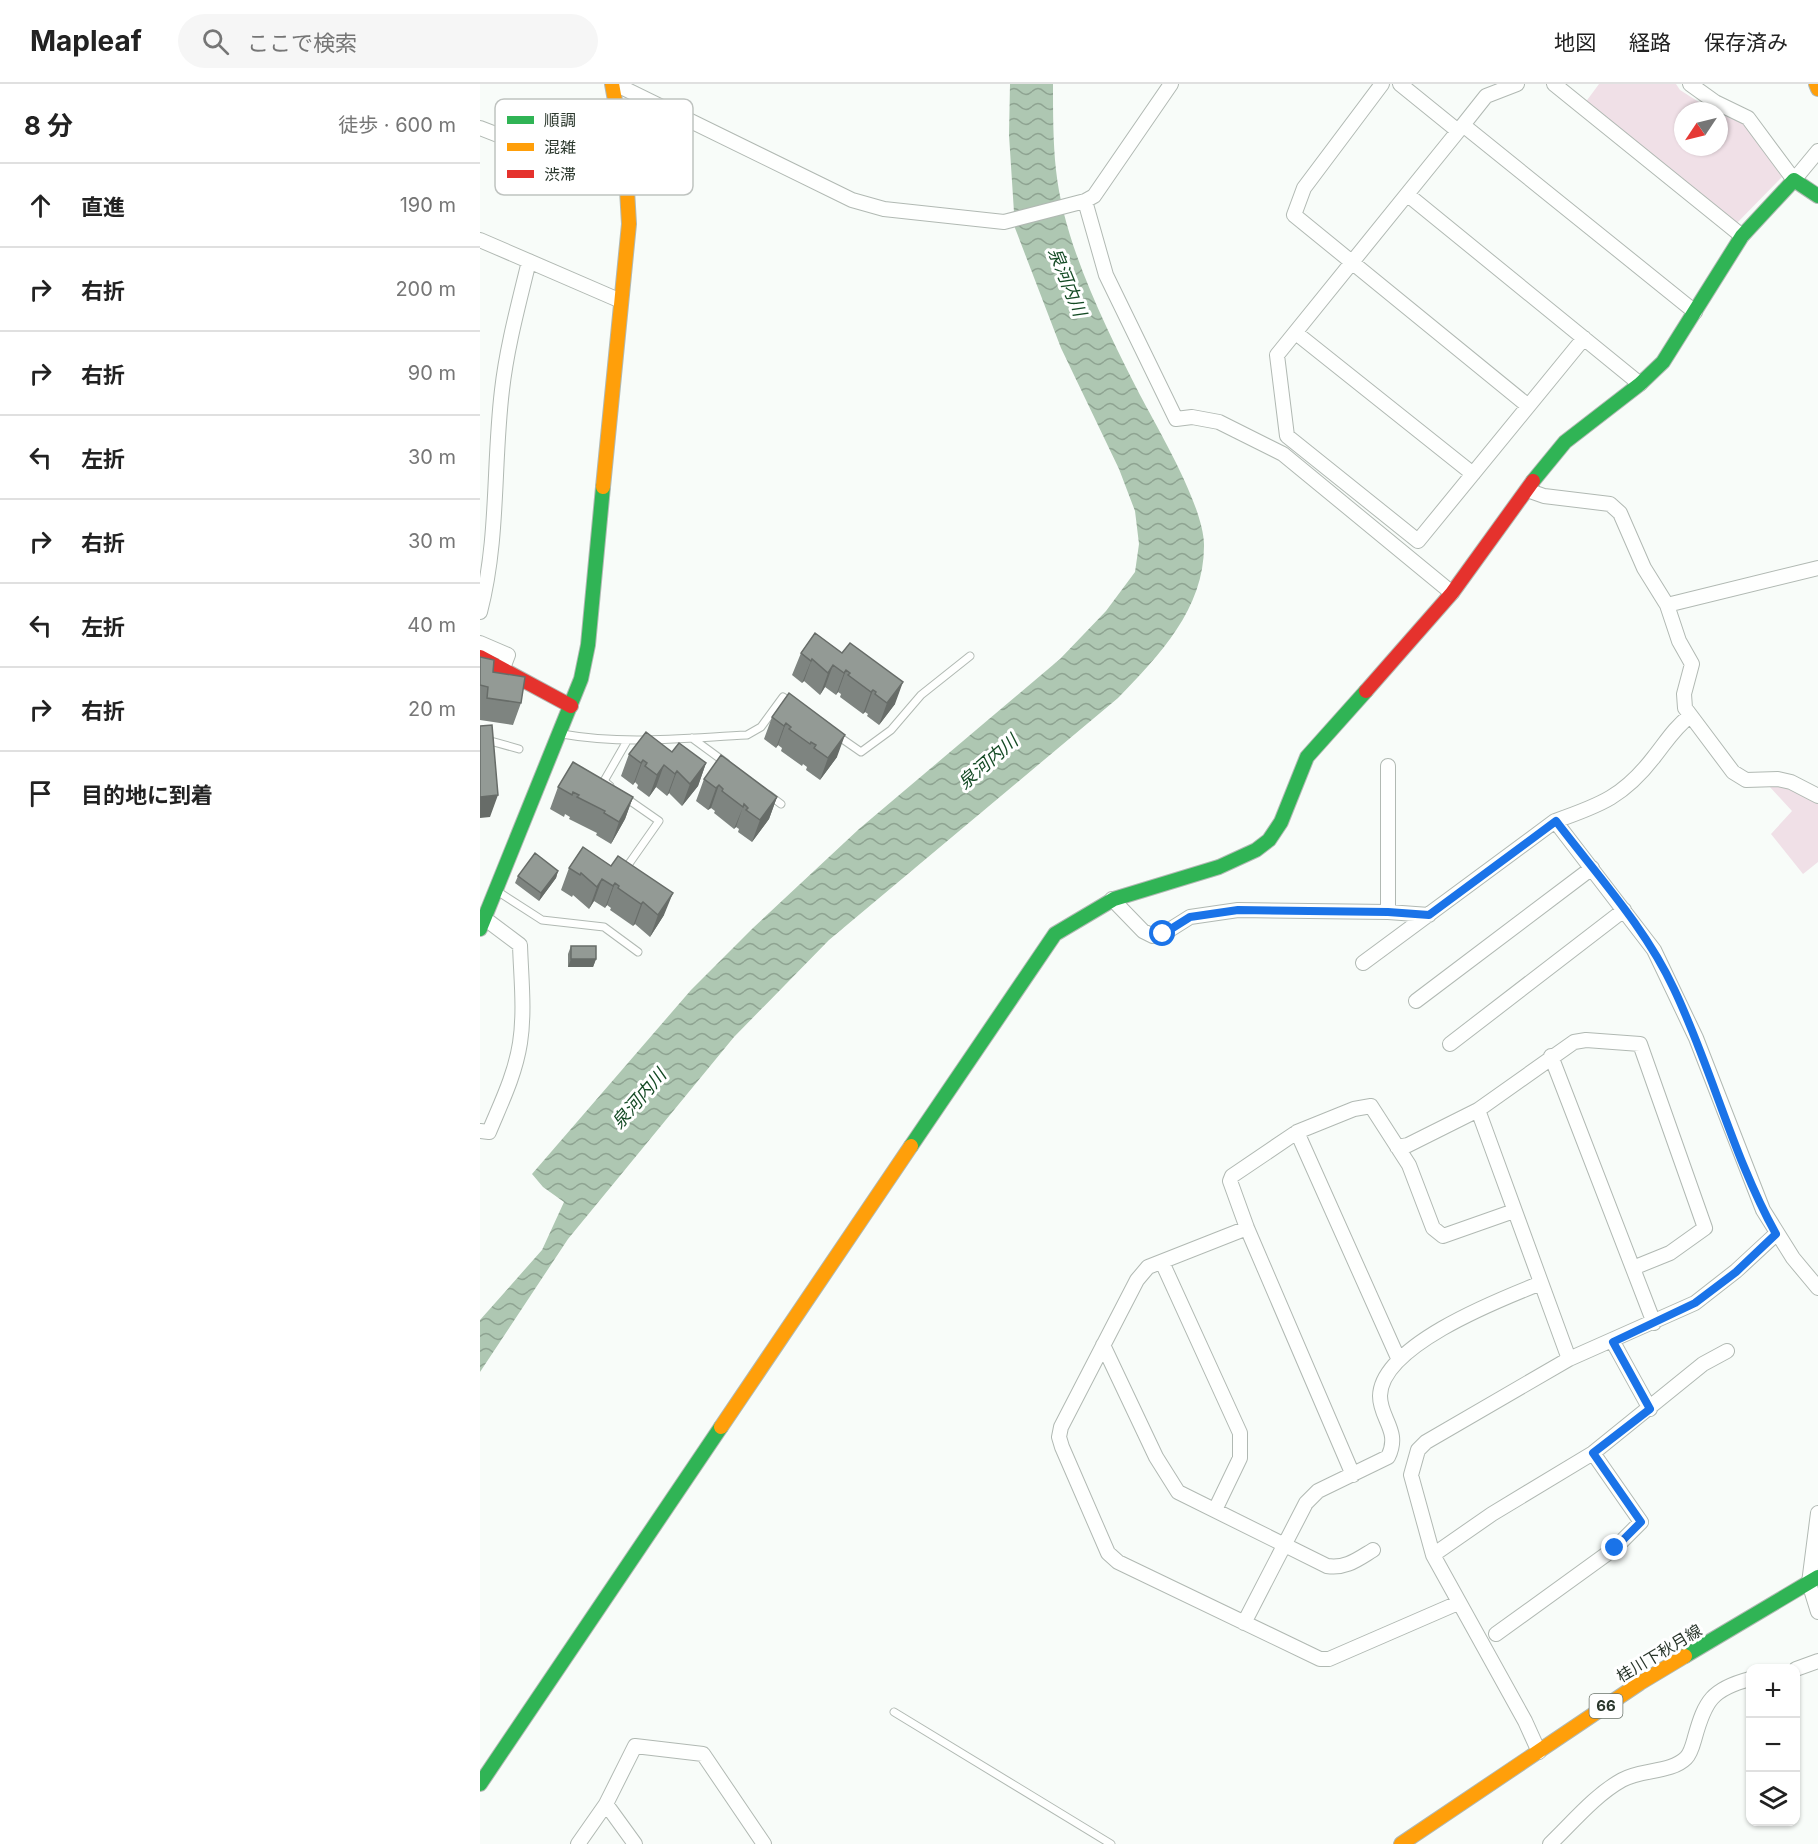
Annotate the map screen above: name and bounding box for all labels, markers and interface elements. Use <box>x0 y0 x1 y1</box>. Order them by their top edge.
search box <box>178 14 598 68</box>
text: Mapleaf <box>30 24 142 58</box>
icon: search <box>199 25 232 58</box>
text: ここで検索 <box>247 30 357 56</box>
text: 地図 <box>1554 30 1596 55</box>
text: 経路 <box>1629 30 1671 55</box>
text: 保存済み <box>1704 30 1788 55</box>
legend <box>495 99 693 195</box>
north arrow <box>1674 102 1728 156</box>
text: 8 分 <box>24 110 73 141</box>
text: 順調 <box>544 110 576 130</box>
text: 徒歩 · 600 m <box>338 113 456 137</box>
text: 混雑 <box>544 137 576 157</box>
text: 渋滞 <box>544 164 576 184</box>
icon: ahead <box>24 189 57 222</box>
text: 190 m <box>400 193 456 217</box>
text: 直進 <box>81 194 125 220</box>
water label: 泉河内川 <box>1044 245 1091 321</box>
icon: right <box>24 273 57 306</box>
text: 200 m <box>395 277 456 301</box>
text: 右折 <box>81 278 125 304</box>
icon: right <box>24 357 57 390</box>
text: 90 m <box>408 361 456 385</box>
text: 右折 <box>81 362 125 388</box>
icon: left <box>24 441 57 474</box>
text: 30 m <box>408 445 456 469</box>
text: 左折 <box>81 446 125 472</box>
icon: right <box>24 525 57 558</box>
text: 30 m <box>408 529 456 553</box>
text: 右折 <box>81 530 125 556</box>
icon: left <box>24 609 57 642</box>
text: 40 m <box>407 613 456 637</box>
text: 左折 <box>81 614 125 640</box>
icon: right <box>24 693 57 726</box>
text: 20 m <box>408 697 456 721</box>
text: 右折 <box>81 698 125 724</box>
water label: 泉河内川 <box>954 729 1023 793</box>
icon: arrive <box>24 777 57 810</box>
text: 目的地に到着 <box>81 782 213 808</box>
route start <box>1149 920 1175 946</box>
water label: 泉河内川 <box>607 1063 671 1133</box>
route end <box>1601 1534 1627 1560</box>
street label: 桂川下秋月線 <box>1613 1620 1705 1686</box>
map controls <box>1746 1664 1800 1826</box>
button: + <box>1746 1664 1800 1718</box>
road number: 66 <box>1590 1694 1622 1718</box>
button: − <box>1746 1718 1800 1772</box>
button: layers <box>1746 1772 1800 1826</box>

